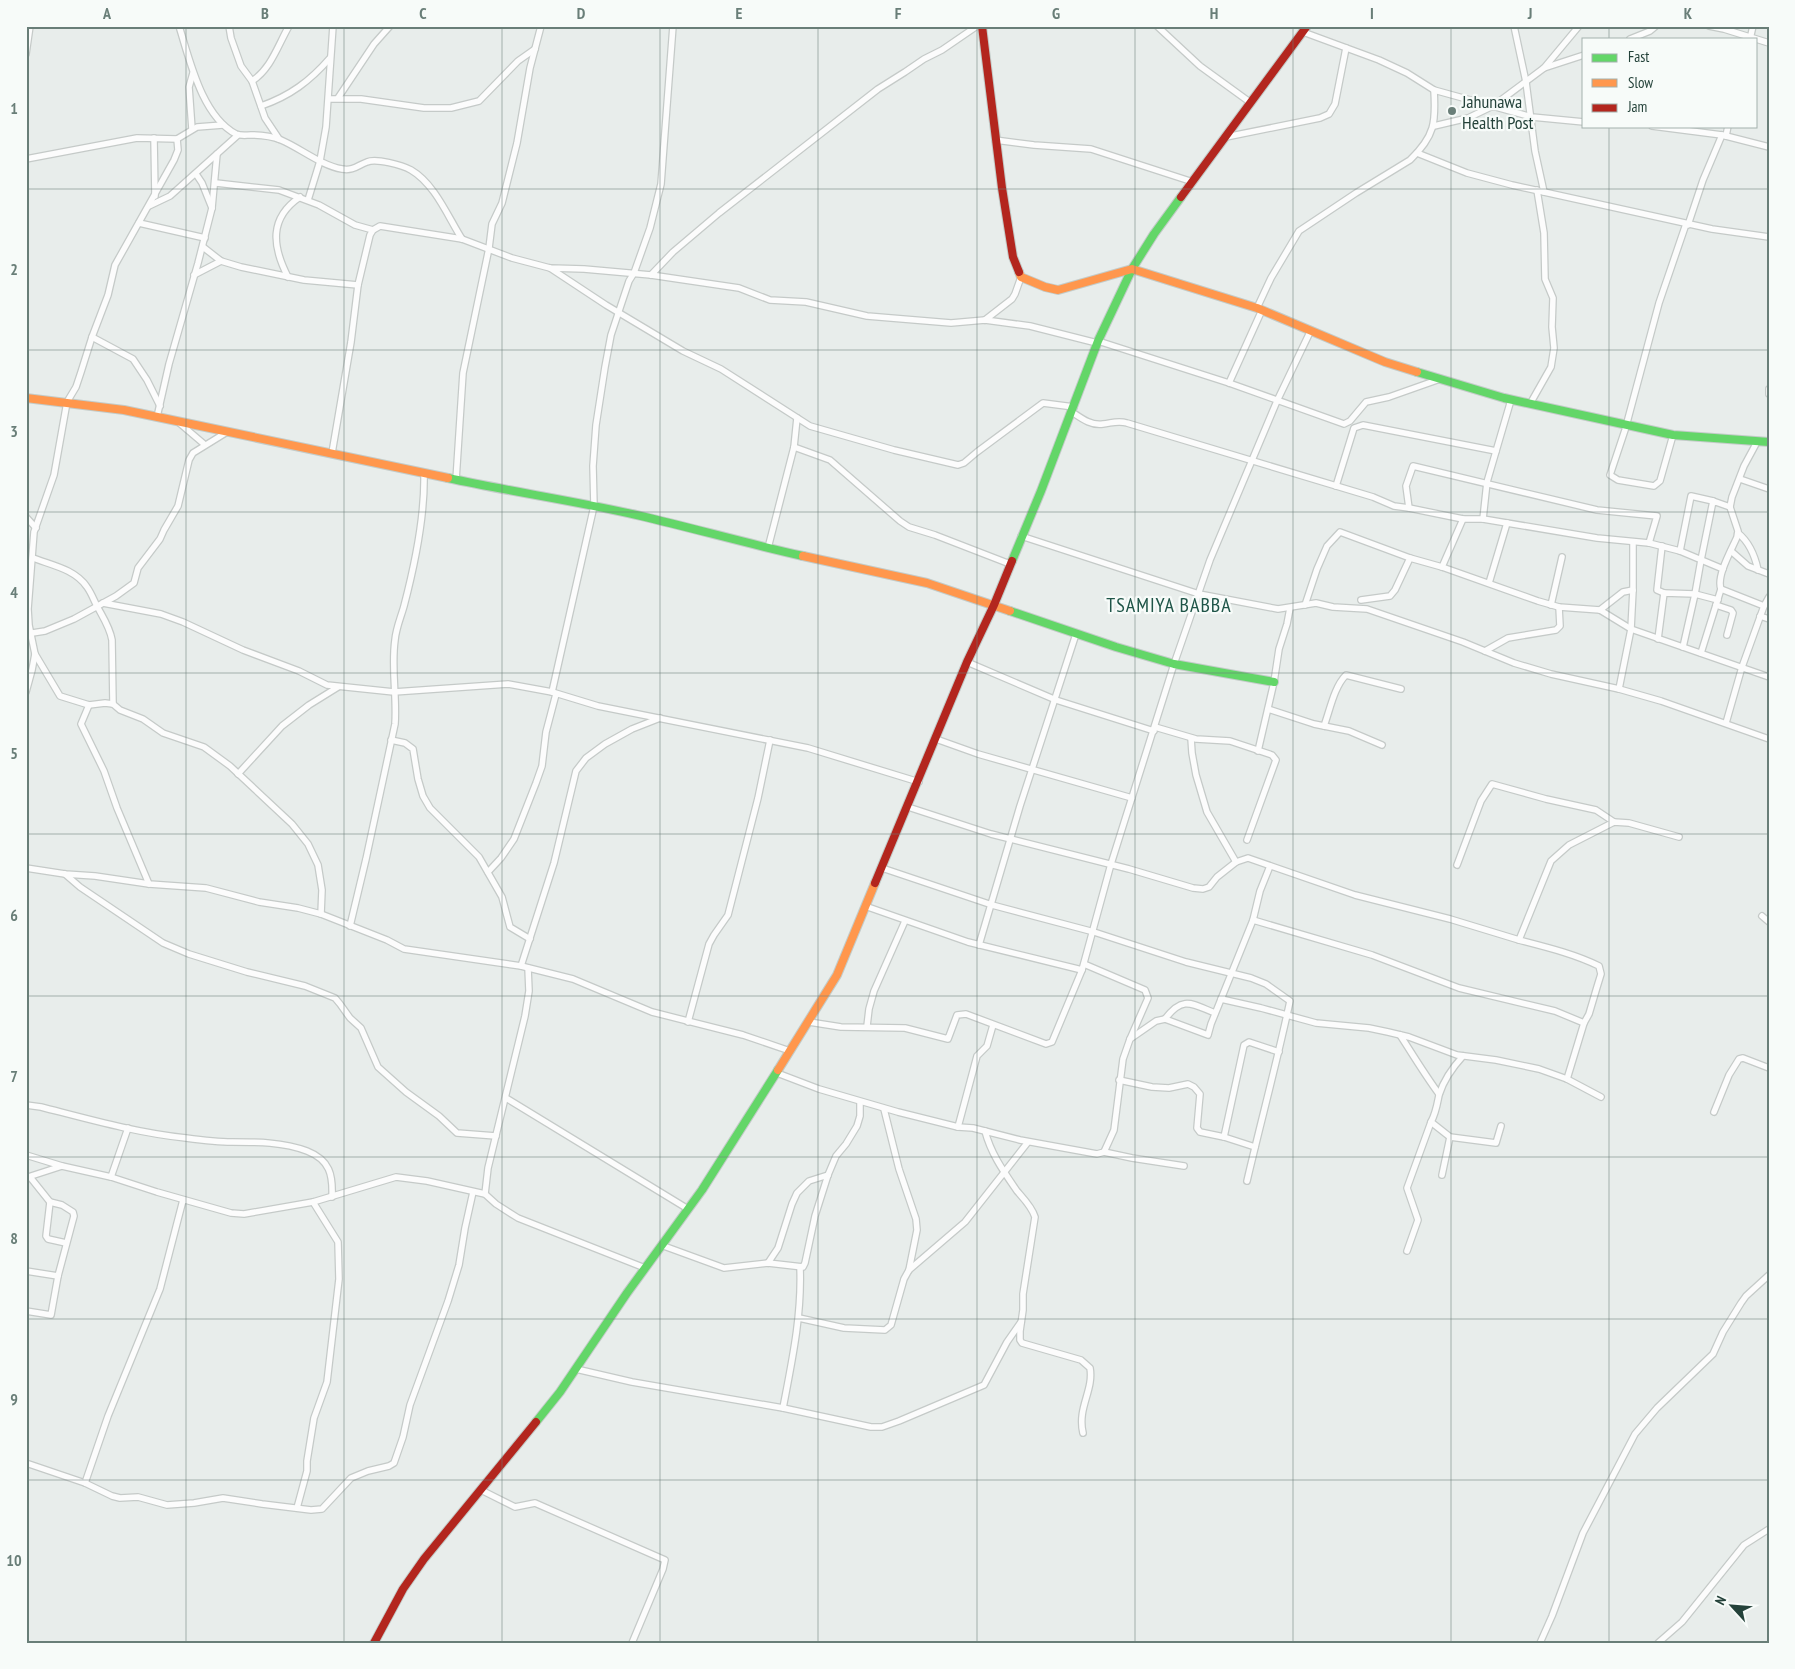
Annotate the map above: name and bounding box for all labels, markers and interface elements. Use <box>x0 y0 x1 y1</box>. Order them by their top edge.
text: A <box>102 3 112 23</box>
text: B <box>261 3 269 23</box>
text: C <box>419 3 427 23</box>
text: D <box>577 3 586 23</box>
text: E <box>736 3 743 23</box>
text: F <box>895 3 902 23</box>
text: G <box>1052 3 1060 23</box>
text: H <box>1210 3 1218 23</box>
text: I <box>1370 3 1374 23</box>
text: J <box>1527 3 1532 23</box>
text: K <box>1684 3 1693 23</box>
legend <box>1582 38 1758 128</box>
text: Fast <box>1628 47 1649 66</box>
text: Slow <box>1628 73 1653 92</box>
place label: Jahunawa Health Post <box>1461 90 1534 134</box>
text: Jam <box>1627 97 1647 116</box>
text: 1 <box>10 98 18 118</box>
marker: Jahunawa Health Post <box>1446 105 1458 117</box>
text: 2 <box>10 259 18 279</box>
text: 3 <box>10 421 18 441</box>
text: 4 <box>10 582 18 602</box>
district label: TSAMIYA BABBA <box>1106 592 1232 618</box>
text: 5 <box>10 743 18 763</box>
text: 6 <box>10 905 18 925</box>
text: 7 <box>10 1066 18 1086</box>
text: 8 <box>10 1228 18 1248</box>
text: 9 <box>10 1389 18 1409</box>
text: 10 <box>6 1550 22 1570</box>
north arrow <box>1708 1582 1758 1632</box>
text: N <box>1711 1593 1730 1608</box>

